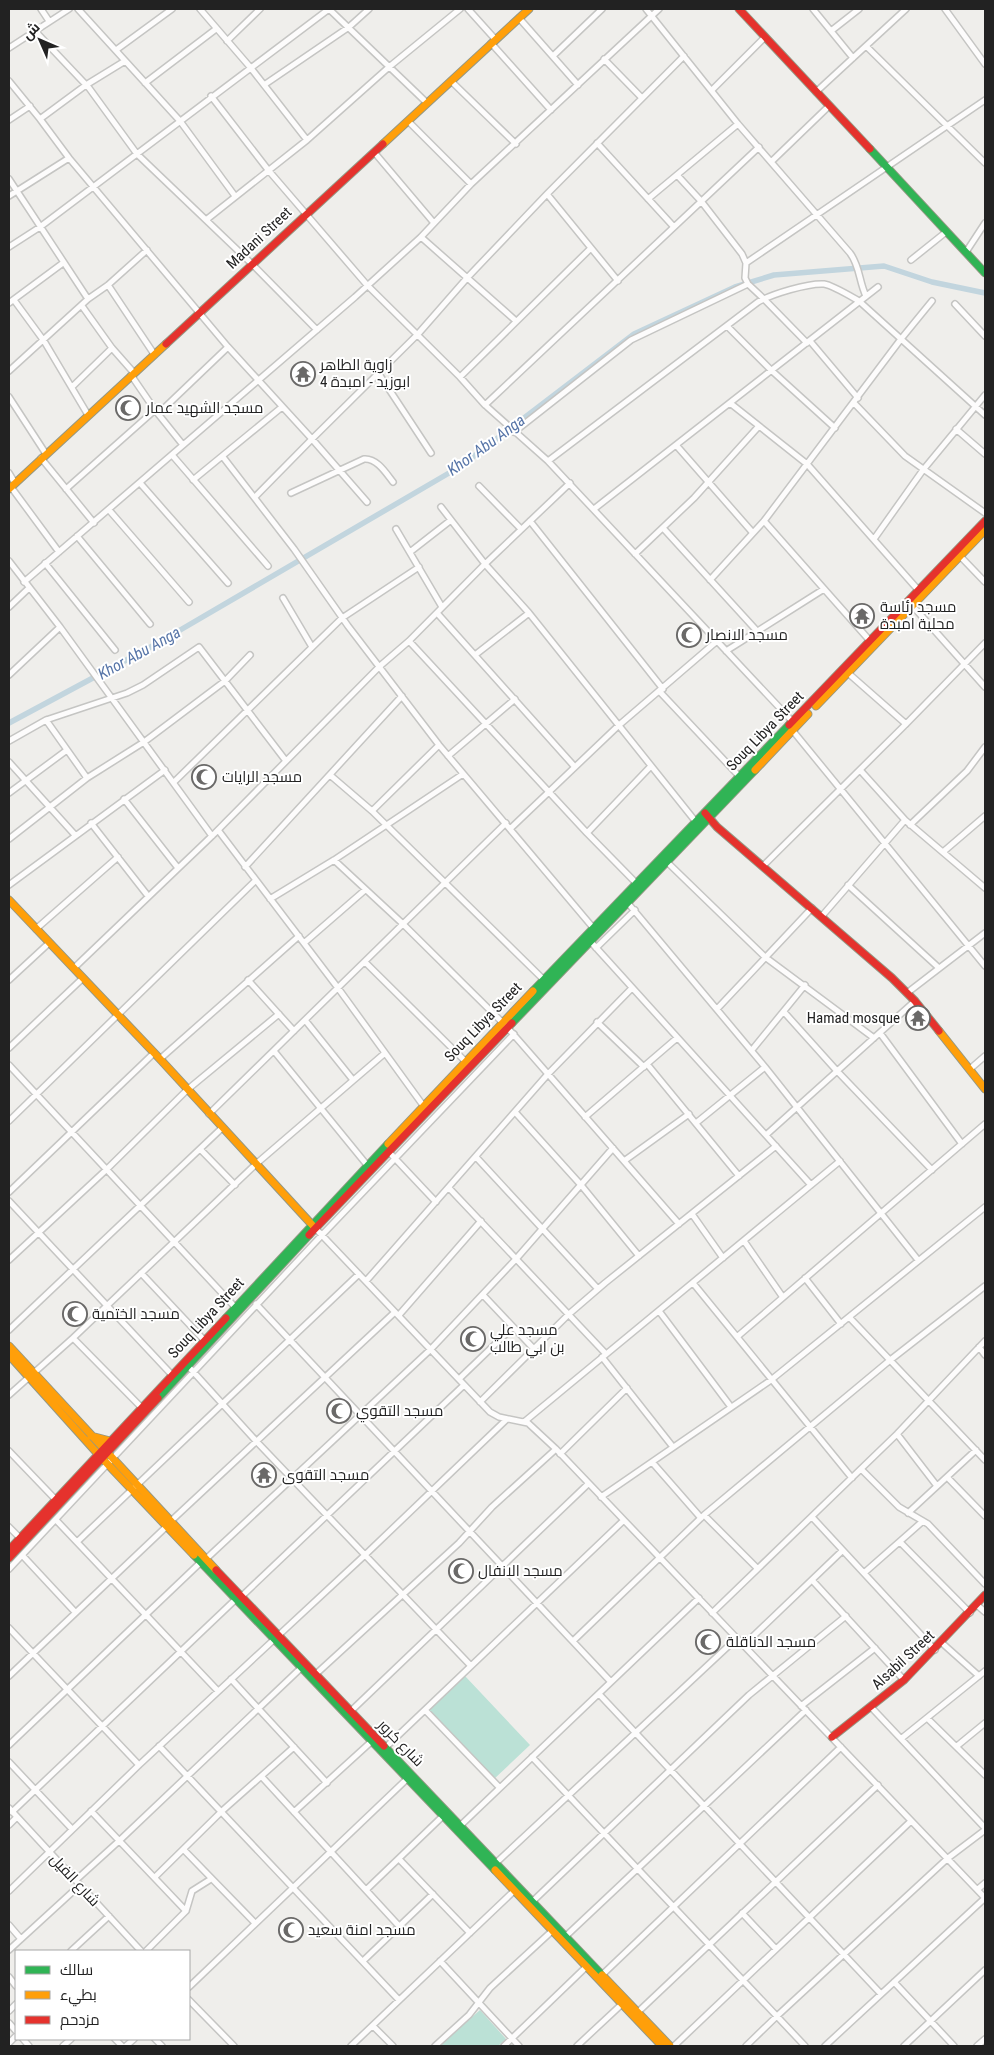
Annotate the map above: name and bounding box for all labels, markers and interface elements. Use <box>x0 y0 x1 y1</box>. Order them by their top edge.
north arrow <box>15 15 65 65</box>
text: ش <box>19 19 44 44</box>
street label: Madani Street <box>223 203 295 273</box>
place label: زاوية الطاهر ابوزيد - امبدة 4 <box>319 356 410 391</box>
temple icon: زاوية الطاهر ابوزيد - امبدة 4 <box>290 361 316 387</box>
mosque icon: مسجد الشهيد عمار <box>115 395 141 421</box>
place label: مسجد الشهيد عمار <box>145 399 263 418</box>
water label: Khor Abu Anga <box>443 410 529 480</box>
place label: مسجد رئاسة محلية امبدة <box>880 598 957 633</box>
temple icon: مسجد رئاسة محلية امبدة <box>849 603 875 629</box>
mosque icon: مسجد الانصار <box>676 622 702 648</box>
water label: Khor Abu Anga <box>94 623 184 683</box>
place label: مسجد الانصار <box>705 626 788 644</box>
street label: Souq Libya Street <box>723 688 807 774</box>
mosque icon: مسجد الرايات <box>191 764 217 790</box>
place label: مسجد الرايات <box>222 768 302 786</box>
street label: Souq Libya Street <box>441 979 525 1065</box>
temple icon: Hamad mosque <box>905 1005 931 1031</box>
place label: Hamad mosque <box>807 1009 900 1027</box>
street label: Souq Libya Street <box>164 1274 248 1362</box>
mosque icon: مسجد الختمية <box>62 1301 88 1327</box>
place label: مسجد الختمية <box>92 1305 180 1323</box>
place label: مسجد علي بن ابي طالب <box>490 1321 565 1359</box>
mosque icon: مسجد علي بن ابي طالب <box>460 1326 486 1352</box>
mosque icon: مسجد التقوي <box>326 1398 352 1424</box>
place label: مسجد التقوي <box>356 1402 443 1423</box>
temple icon: مسجد التقوى <box>251 1462 277 1488</box>
place label: مسجد التقوى <box>282 1466 369 1485</box>
mosque icon: مسجد الانفال <box>448 1558 474 1584</box>
place label: مسجد الانفال <box>478 1562 563 1580</box>
street label: Alsabil Street <box>868 1626 938 1694</box>
mosque icon: مسجد الدناقلة <box>695 1629 721 1655</box>
place label: مسجد الدناقلة <box>726 1633 816 1651</box>
street label: شارع كرور <box>372 1715 428 1772</box>
street label: شارع الفيل <box>45 1850 104 1911</box>
mosque icon: مسجد امنة سعيد <box>278 1917 304 1943</box>
place label: مسجد امنة سعيد <box>308 1921 416 1939</box>
legend <box>15 1950 190 2040</box>
text: سالك <box>60 1961 93 1979</box>
text: بطيء <box>60 1986 97 2007</box>
text: مزدحم <box>60 2011 100 2030</box>

